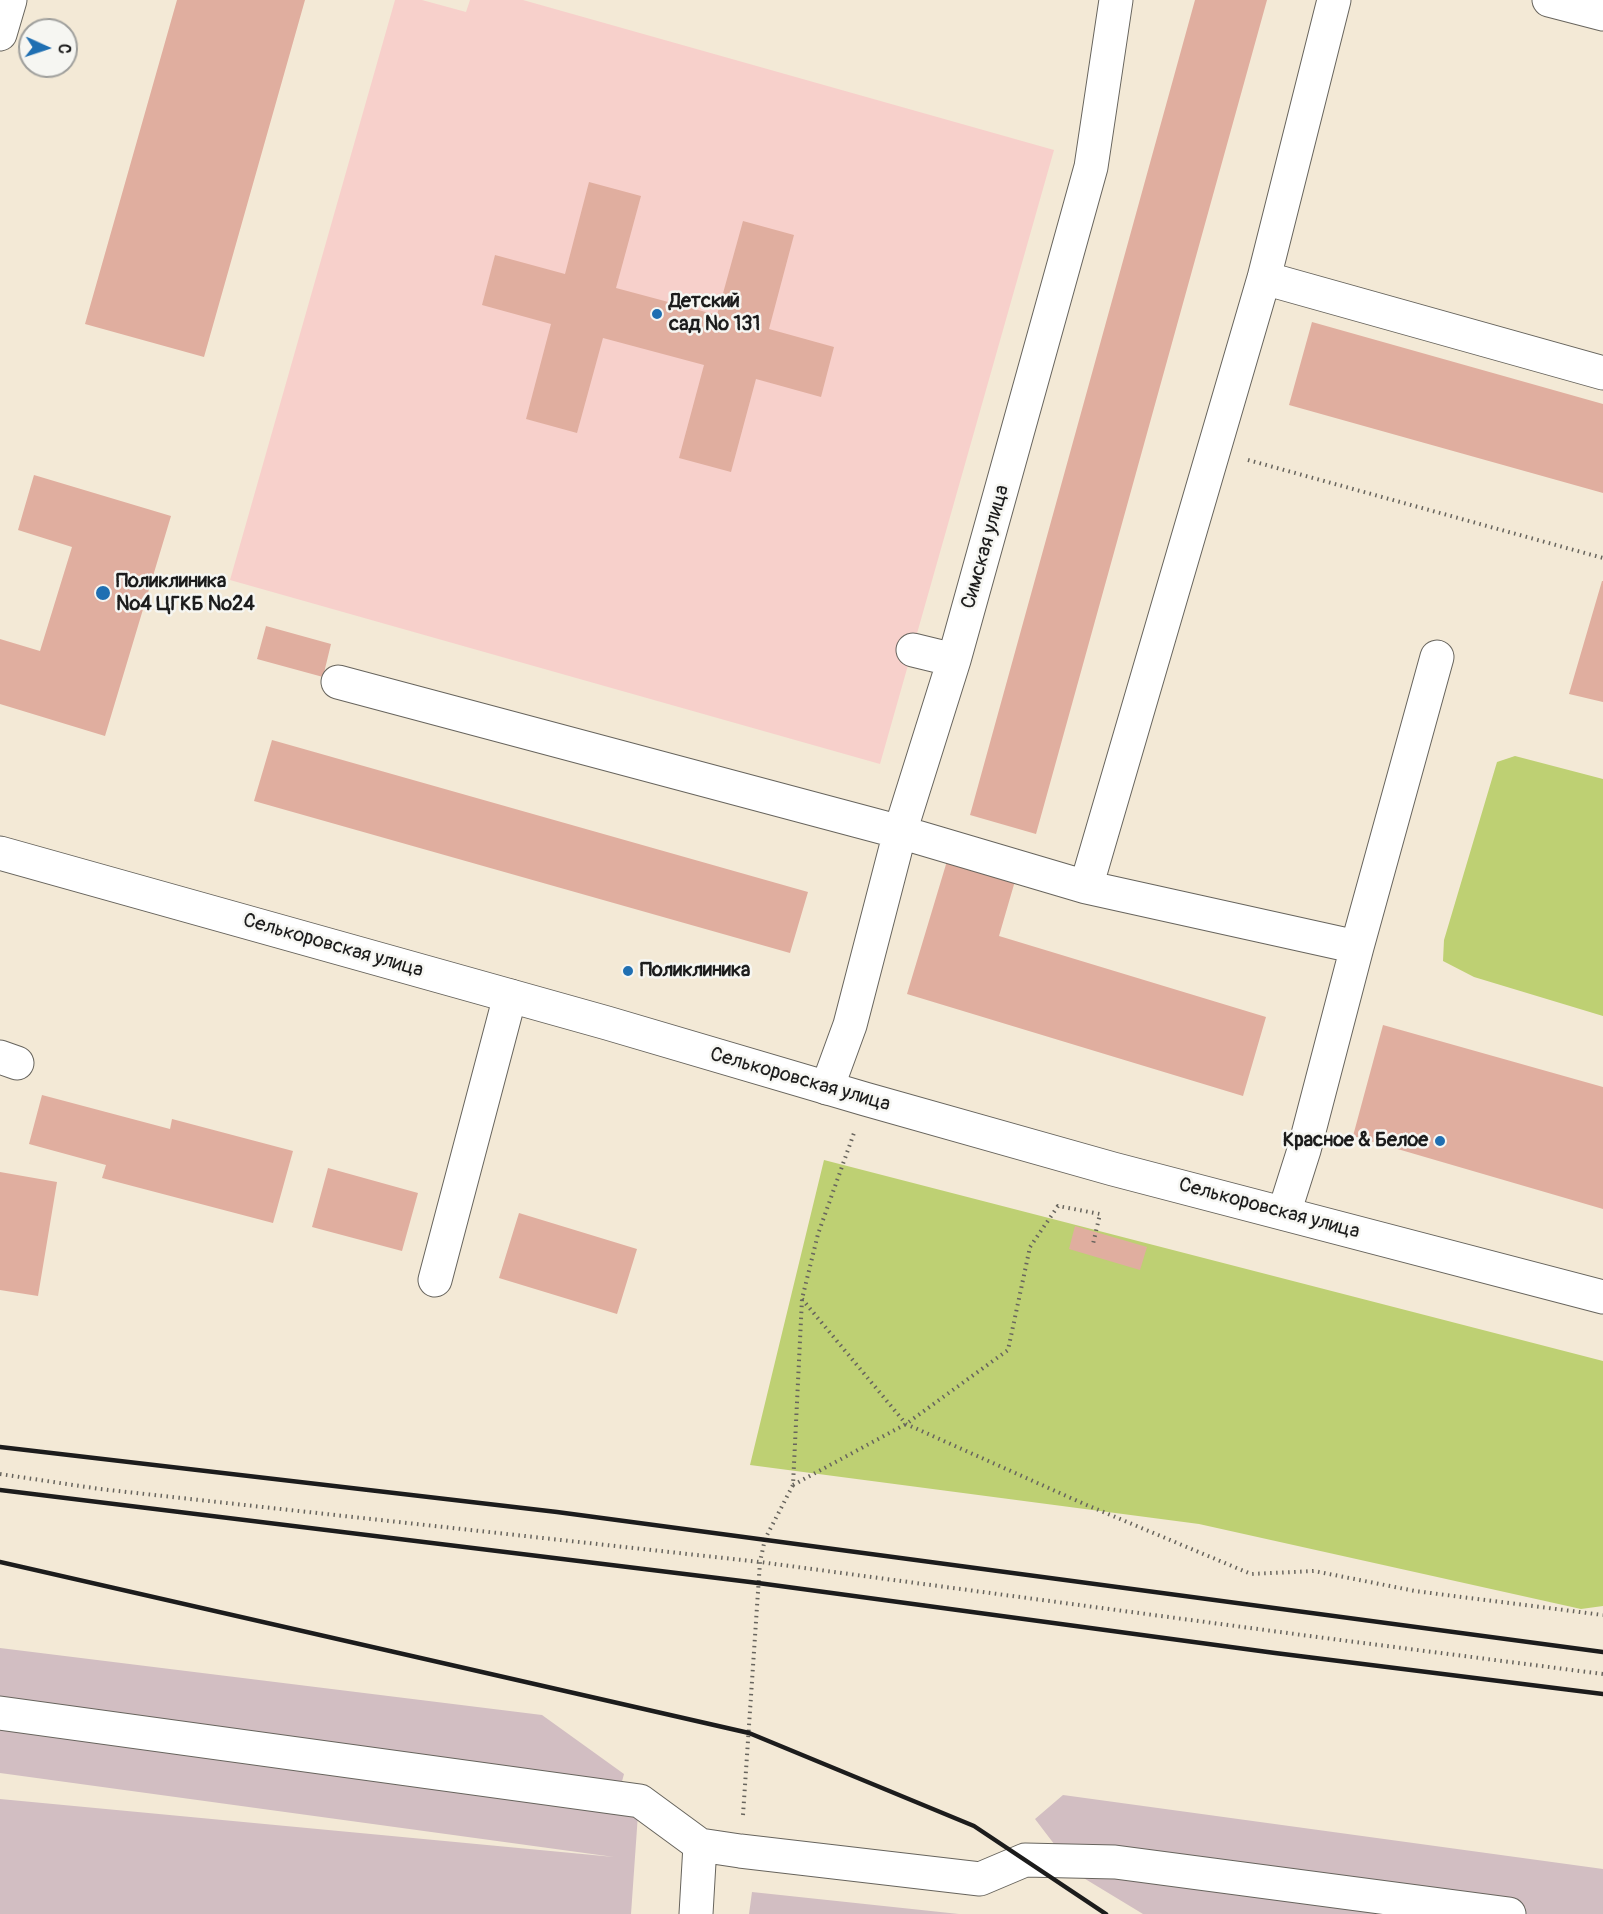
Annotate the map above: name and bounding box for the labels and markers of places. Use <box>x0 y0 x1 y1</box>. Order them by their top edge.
place label: Детский сад № 131 <box>669 290 760 337</box>
marker: Детский сад № 131 <box>650 307 664 321</box>
place label: Поликлиника №4 ЦГКБ №24 <box>116 570 255 617</box>
marker: Поликлиника №4 ЦГКБ №24 <box>94 584 112 602</box>
place label: Поликлиника <box>640 959 750 983</box>
marker: Поликлиника <box>621 964 635 978</box>
place label: Красное & Белое <box>1283 1129 1428 1153</box>
marker: Красное & Белое <box>1433 1134 1447 1148</box>

